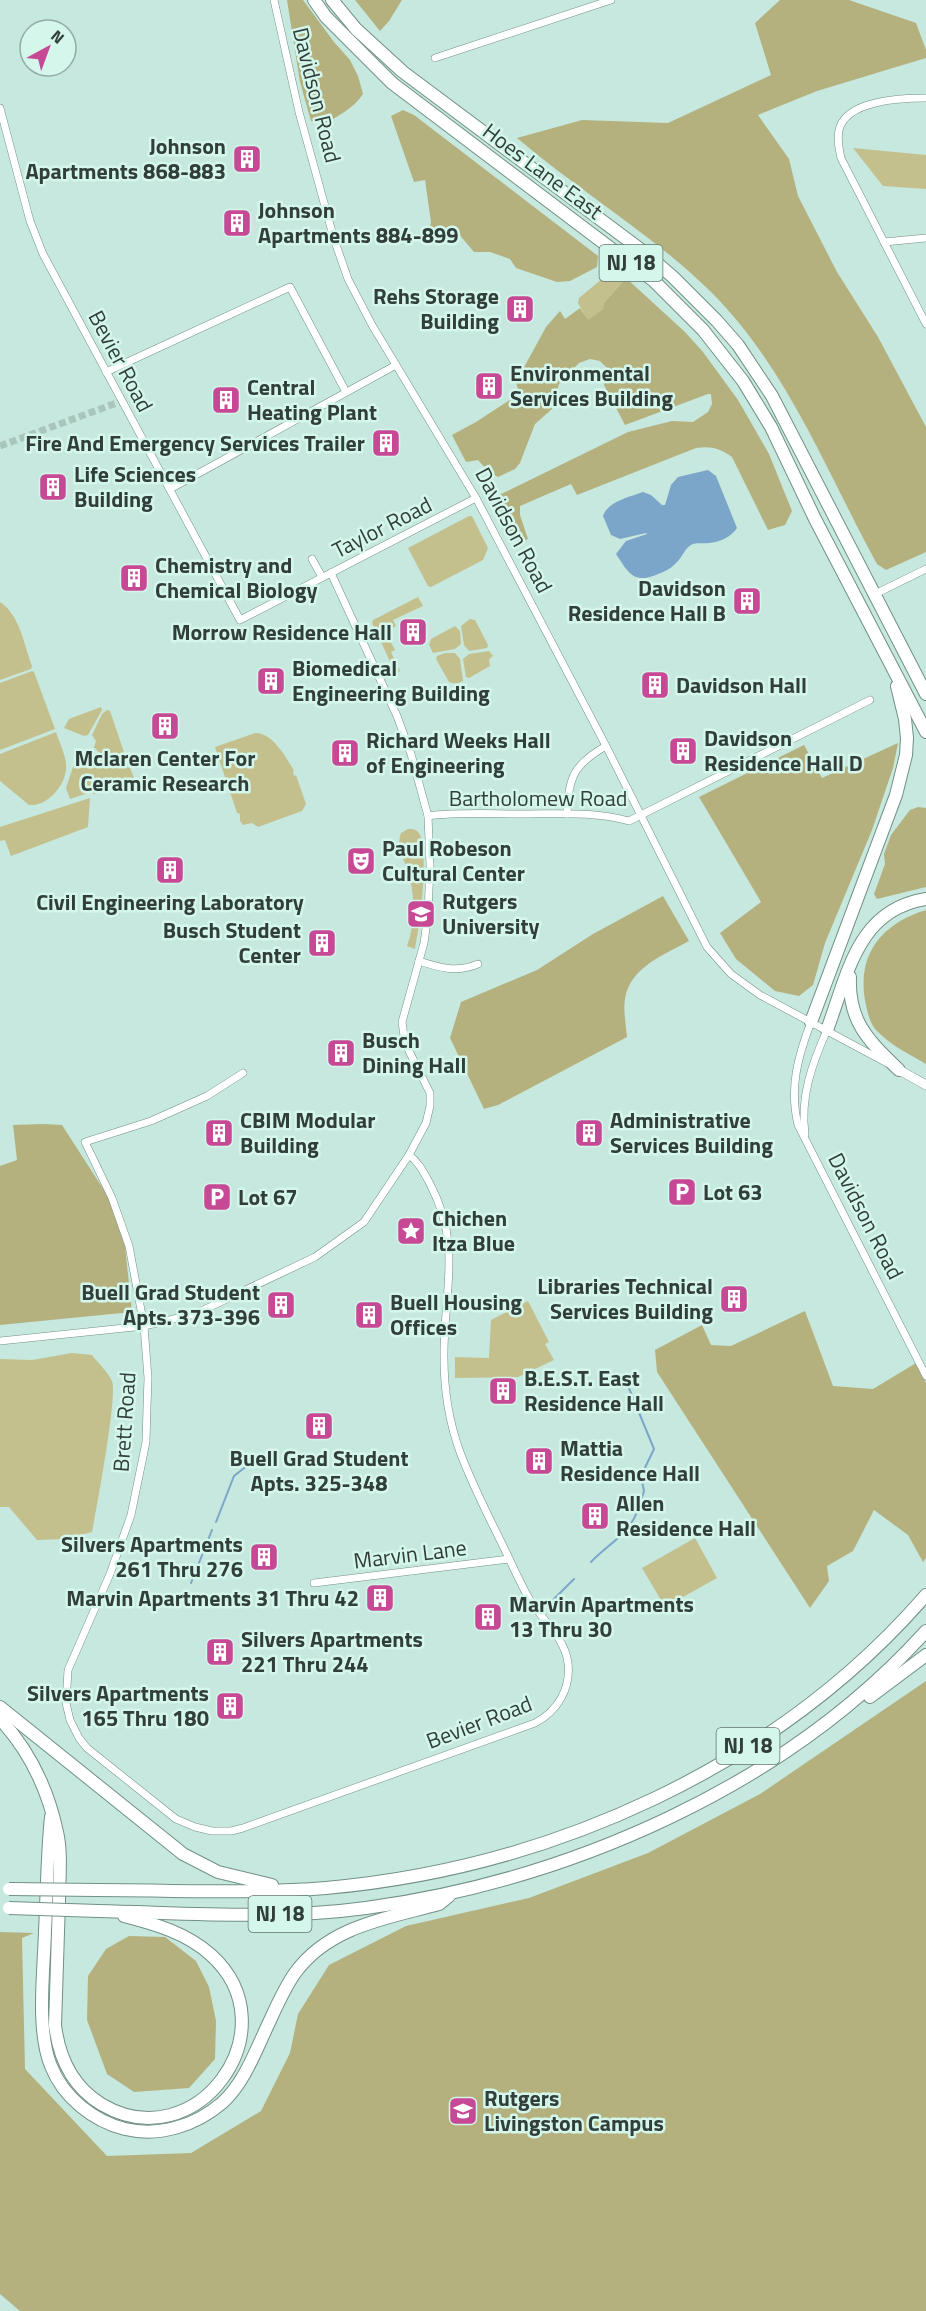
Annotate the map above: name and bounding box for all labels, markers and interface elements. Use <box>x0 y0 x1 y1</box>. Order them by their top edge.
north arrow <box>18 18 78 78</box>
text: N <box>46 24 70 49</box>
street label: Davidson Road <box>284 24 350 166</box>
street label: Hoes Lane East <box>476 114 611 228</box>
place label: Johnson Apartments 868-883 <box>25 129 226 188</box>
building icon: Johnson Apartments 868-883 <box>231 143 263 175</box>
place label: Johnson Apartments 884-899 <box>258 193 459 252</box>
building icon: Johnson Apartments 884-899 <box>221 207 253 239</box>
road number: NJ 18 <box>600 245 662 281</box>
place label: Rehs Storage Building <box>373 279 499 338</box>
building icon: Rehs Storage Building <box>504 293 536 325</box>
street label: Bevier Road <box>80 304 162 418</box>
place label: Environmental Services Building <box>510 356 673 415</box>
place label: Central Heating Plant <box>247 370 377 429</box>
building icon: Environmental Services Building <box>473 370 505 402</box>
building icon: Central Heating Plant <box>210 384 242 416</box>
place label: Fire And Emergency Services Trailer <box>25 426 365 460</box>
building icon: Fire And Emergency Services Trailer <box>370 427 402 459</box>
place label: Life Sciences Building <box>74 457 196 516</box>
street label: Davidson Road <box>467 461 561 599</box>
building icon: Life Sciences Building <box>37 471 69 503</box>
street label: Taylor Road <box>326 487 438 567</box>
place label: Chemistry and Chemical Biology <box>155 548 317 607</box>
building icon: Chemistry and Chemical Biology <box>118 562 150 594</box>
place label: Davidson Residence Hall B <box>568 571 726 630</box>
building icon: Davidson Residence Hall B <box>731 585 763 617</box>
place label: Morrow Residence Hall <box>172 615 392 649</box>
building icon: Morrow Residence Hall <box>397 616 429 648</box>
place label: Biomedical Engineering Building <box>292 651 490 710</box>
building icon: Biomedical Engineering Building <box>255 665 287 697</box>
place label: Davidson Hall <box>676 668 807 702</box>
building icon: Davidson Hall <box>639 669 671 701</box>
building icon: Mclaren Center For Ceramic Research <box>149 710 181 742</box>
place label: Davidson Residence Hall D <box>704 721 863 780</box>
place label: Richard Weeks Hall of Engineering <box>366 723 551 782</box>
building icon: Davidson Residence Hall D <box>667 735 699 767</box>
building icon: Richard Weeks Hall of Engineering <box>329 737 361 769</box>
place label: Mclaren Center For Ceramic Research <box>75 741 255 800</box>
street label: Bartholomew Road <box>449 781 627 815</box>
place label: Paul Robeson Cultural Center <box>382 831 525 890</box>
theatre icon: Paul Robeson Cultural Center <box>345 845 377 877</box>
building icon: Civil Engineering Laboratory <box>154 854 186 886</box>
place label: Rutgers University <box>442 884 539 943</box>
place label: Civil Engineering Laboratory <box>36 885 304 919</box>
school or university icon: Rutgers University <box>405 898 437 930</box>
place label: Busch Student Center <box>163 913 301 972</box>
building icon: Busch Student Center <box>306 927 338 959</box>
place label: Busch Dining Hall <box>362 1023 466 1082</box>
building icon: Busch Dining Hall <box>325 1037 357 1069</box>
place label: CBIM Modular Building <box>240 1103 375 1162</box>
place label: Administrative Services Building <box>610 1103 773 1162</box>
building icon: CBIM Modular Building <box>203 1117 235 1149</box>
building icon: Administrative Services Building <box>573 1117 605 1149</box>
street label: Davidson Road <box>819 1147 913 1285</box>
place label: Lot 63 <box>703 1175 763 1209</box>
parking icon: Lot 63 <box>666 1176 698 1208</box>
place label: Lot 67 <box>238 1180 298 1214</box>
parking icon: Lot 67 <box>201 1181 233 1213</box>
place label: Chichen Itza Blue <box>432 1201 515 1260</box>
place icon: Chichen Itza Blue <box>395 1215 427 1247</box>
place label: Libraries Technical Services Building <box>537 1269 713 1328</box>
place label: Buell Grad Student Apts. 373-396 <box>81 1275 260 1334</box>
building icon: Libraries Technical Services Building <box>718 1283 750 1315</box>
place label: Buell Housing Offices <box>390 1285 522 1344</box>
building icon: Buell Grad Student Apts. 373-396 <box>265 1289 297 1321</box>
building icon: Buell Housing Offices <box>353 1299 385 1331</box>
place label: B.E.S.T. East Residence Hall <box>524 1361 664 1420</box>
street label: Brett Road <box>104 1371 144 1473</box>
building icon: B.E.S.T. East Residence Hall <box>487 1375 519 1407</box>
building icon: Buell Grad Student Apts. 325-348 <box>303 1410 335 1442</box>
place label: Mattia Residence Hall <box>560 1431 700 1490</box>
place label: Buell Grad Student Apts. 325-348 <box>230 1441 408 1500</box>
building icon: Mattia Residence Hall <box>523 1445 555 1477</box>
place label: Allen Residence Hall <box>616 1486 756 1545</box>
building icon: Allen Residence Hall <box>579 1500 611 1532</box>
place label: Silvers Apartments 261 Thru 276 <box>61 1527 243 1586</box>
street label: Marvin Lane <box>352 1530 468 1578</box>
building icon: Silvers Apartments 261 Thru 276 <box>248 1541 280 1573</box>
place label: Marvin Apartments 31 Thru 42 <box>66 1581 359 1615</box>
building icon: Marvin Apartments 31 Thru 42 <box>364 1582 396 1614</box>
place label: Marvin Apartments 13 Thru 30 <box>509 1587 694 1646</box>
building icon: Marvin Apartments 13 Thru 30 <box>472 1601 504 1633</box>
place label: Silvers Apartments 221 Thru 244 <box>241 1622 423 1681</box>
building icon: Silvers Apartments 221 Thru 244 <box>204 1636 236 1668</box>
place label: Silvers Apartments 165 Thru 180 <box>27 1676 209 1735</box>
street label: Bevier Road <box>421 1686 537 1758</box>
building icon: Silvers Apartments 165 Thru 180 <box>214 1690 246 1722</box>
road number: NJ 18 <box>716 1728 780 1764</box>
road number: NJ 18 <box>248 1896 312 1932</box>
place label: Rutgers Livingston Campus <box>484 2081 664 2140</box>
school or university icon: Rutgers Livingston Campus <box>447 2095 479 2127</box>

